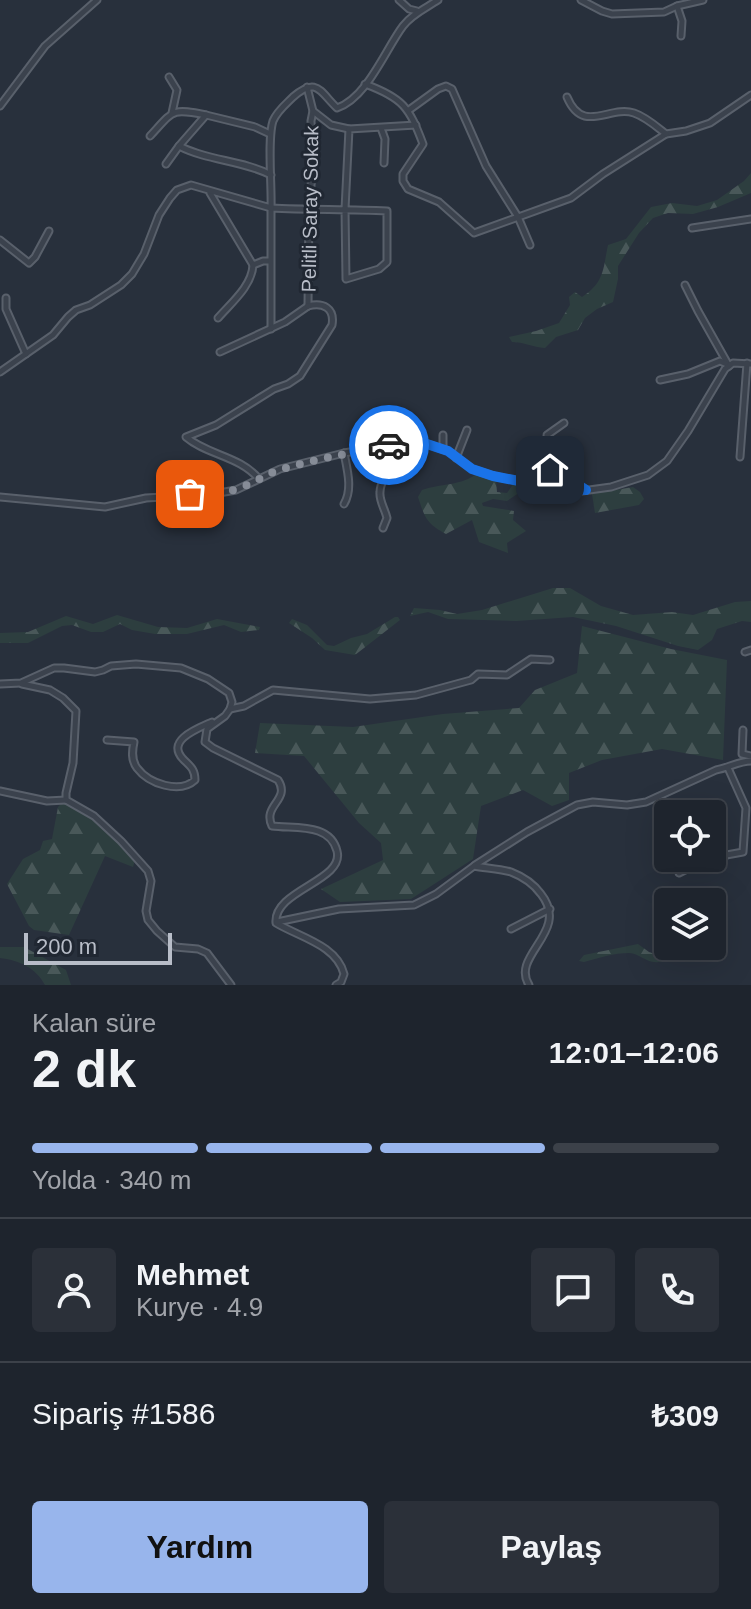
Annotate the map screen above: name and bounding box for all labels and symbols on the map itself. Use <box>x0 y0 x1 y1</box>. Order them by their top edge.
street label: Pelitli Saray Sokak <box>298 124 322 293</box>
courier <box>349 405 429 485</box>
pin <box>516 436 584 504</box>
pin <box>156 460 224 528</box>
scale bar <box>24 929 172 965</box>

